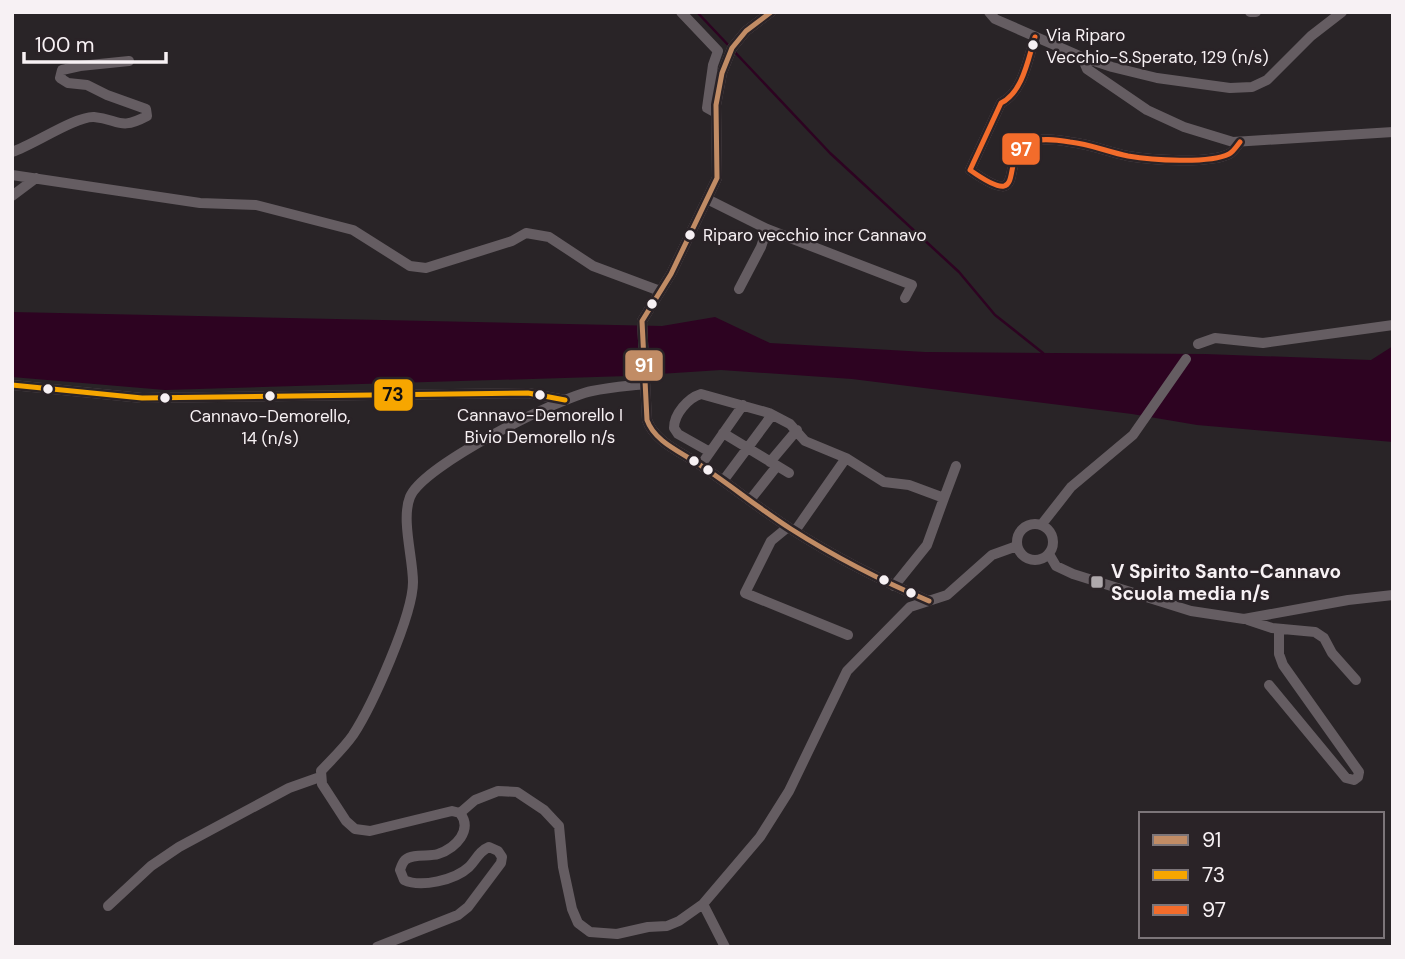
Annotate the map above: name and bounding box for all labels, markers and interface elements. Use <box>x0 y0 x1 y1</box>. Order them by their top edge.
scale bar <box>24 21 166 65</box>
place label: Via Riparo Vecchio-S.Sperato, 129 (n/s) <box>1046 24 1269 68</box>
text: 100 m <box>35 31 95 59</box>
marker: Via Riparo Vecchio-S.Sperato, 129 (n/s) <box>1026 38 1040 52</box>
line badge: 97 <box>1001 132 1041 166</box>
text: 97 <box>1010 137 1032 162</box>
place label: Riparo vecchio incr Cannavo <box>703 224 927 246</box>
marker: Riparo vecchio incr Cannavo <box>683 228 697 242</box>
unlabelled marker <box>645 297 659 311</box>
line badge: 91 <box>624 349 664 382</box>
text: 91 <box>635 353 653 378</box>
line badge: 73 <box>373 378 414 412</box>
unlabelled marker <box>41 382 55 396</box>
text: 73 <box>382 382 404 407</box>
marker: Cannavo-Demorello I Bivio Demorello n/s <box>533 388 547 402</box>
marker: Cannavo-Demorello, 14 (n/s) <box>263 389 277 403</box>
unlabelled marker <box>158 391 172 405</box>
place label: Cannavo-Demorello I Bivio Demorello n/s <box>457 404 623 448</box>
place label: Cannavo-Demorello, 14 (n/s) <box>190 405 350 449</box>
unlabelled marker <box>687 454 701 468</box>
unlabelled marker <box>701 463 715 477</box>
place label: V Spirito Santo-Cannavo Scuola media n/s <box>1111 559 1341 606</box>
unlabelled marker <box>877 573 891 587</box>
marker: V Spirito Santo-Cannavo Scuola media n/s <box>1089 574 1105 590</box>
unlabelled marker <box>904 586 918 600</box>
legend <box>1139 812 1384 938</box>
text: 91 <box>1202 826 1221 854</box>
text: 73 <box>1202 861 1225 889</box>
text: 97 <box>1202 896 1226 924</box>

